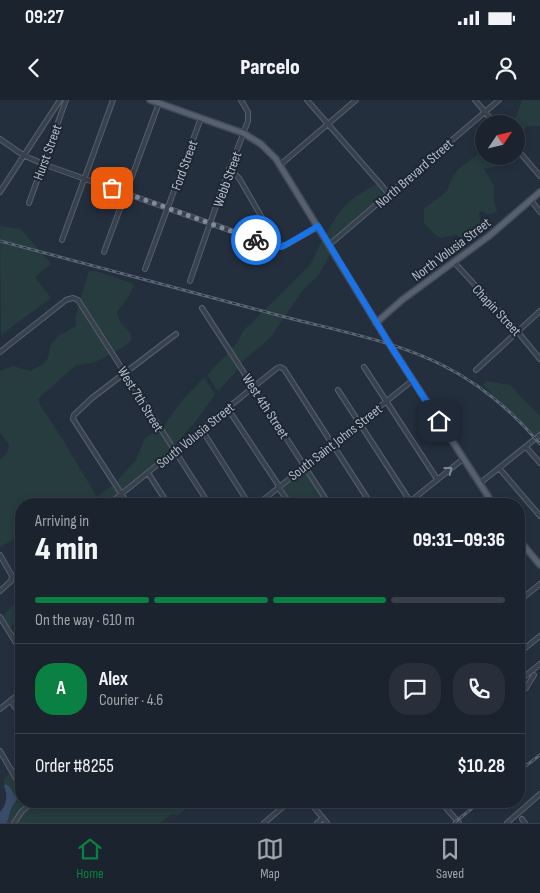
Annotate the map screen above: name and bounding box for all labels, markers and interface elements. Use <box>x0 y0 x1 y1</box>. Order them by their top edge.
text: 09:27 <box>25 6 64 29</box>
icon: back <box>20 54 48 82</box>
text: Parcelo <box>240 54 300 81</box>
icon: person <box>492 54 520 82</box>
north arrow <box>475 115 525 165</box>
map controls <box>475 115 525 165</box>
street label: Hurst Street <box>30 122 65 182</box>
street label: North Brevard Street <box>372 135 457 212</box>
street label: Ford Street <box>168 138 201 193</box>
street label: Webb Street <box>210 149 245 209</box>
pin <box>91 167 133 209</box>
icon: bag <box>98 174 126 202</box>
street label: North Volusia Street <box>408 214 494 285</box>
courier <box>231 215 281 265</box>
icon: bike <box>242 226 270 254</box>
street label: Chapin Street <box>468 281 525 340</box>
street label: West 7th Street <box>114 363 167 435</box>
street label: West 4th Street <box>238 371 293 442</box>
street label: South Volusia Street <box>153 399 238 472</box>
pin <box>418 400 460 442</box>
street label: South Saint Johns Street <box>285 401 386 484</box>
icon: home <box>425 407 453 435</box>
one-way arrow <box>443 468 452 476</box>
text: Arriving in <box>35 512 89 531</box>
text: 09:31–09:36 <box>413 529 505 552</box>
text: 4 min <box>35 530 98 569</box>
text: On the way · 610 m <box>35 611 135 630</box>
button: chat <box>389 663 441 715</box>
button: phone <box>453 663 505 715</box>
text: Alex <box>99 668 128 691</box>
text: A <box>56 677 66 700</box>
text: Courier · 4.6 <box>99 691 163 710</box>
text: Order #8255 <box>35 755 114 778</box>
text: $10.28 <box>457 755 505 778</box>
tab: Home <box>76 835 104 882</box>
tab: Map <box>256 835 284 882</box>
tab: Saved <box>436 835 464 882</box>

